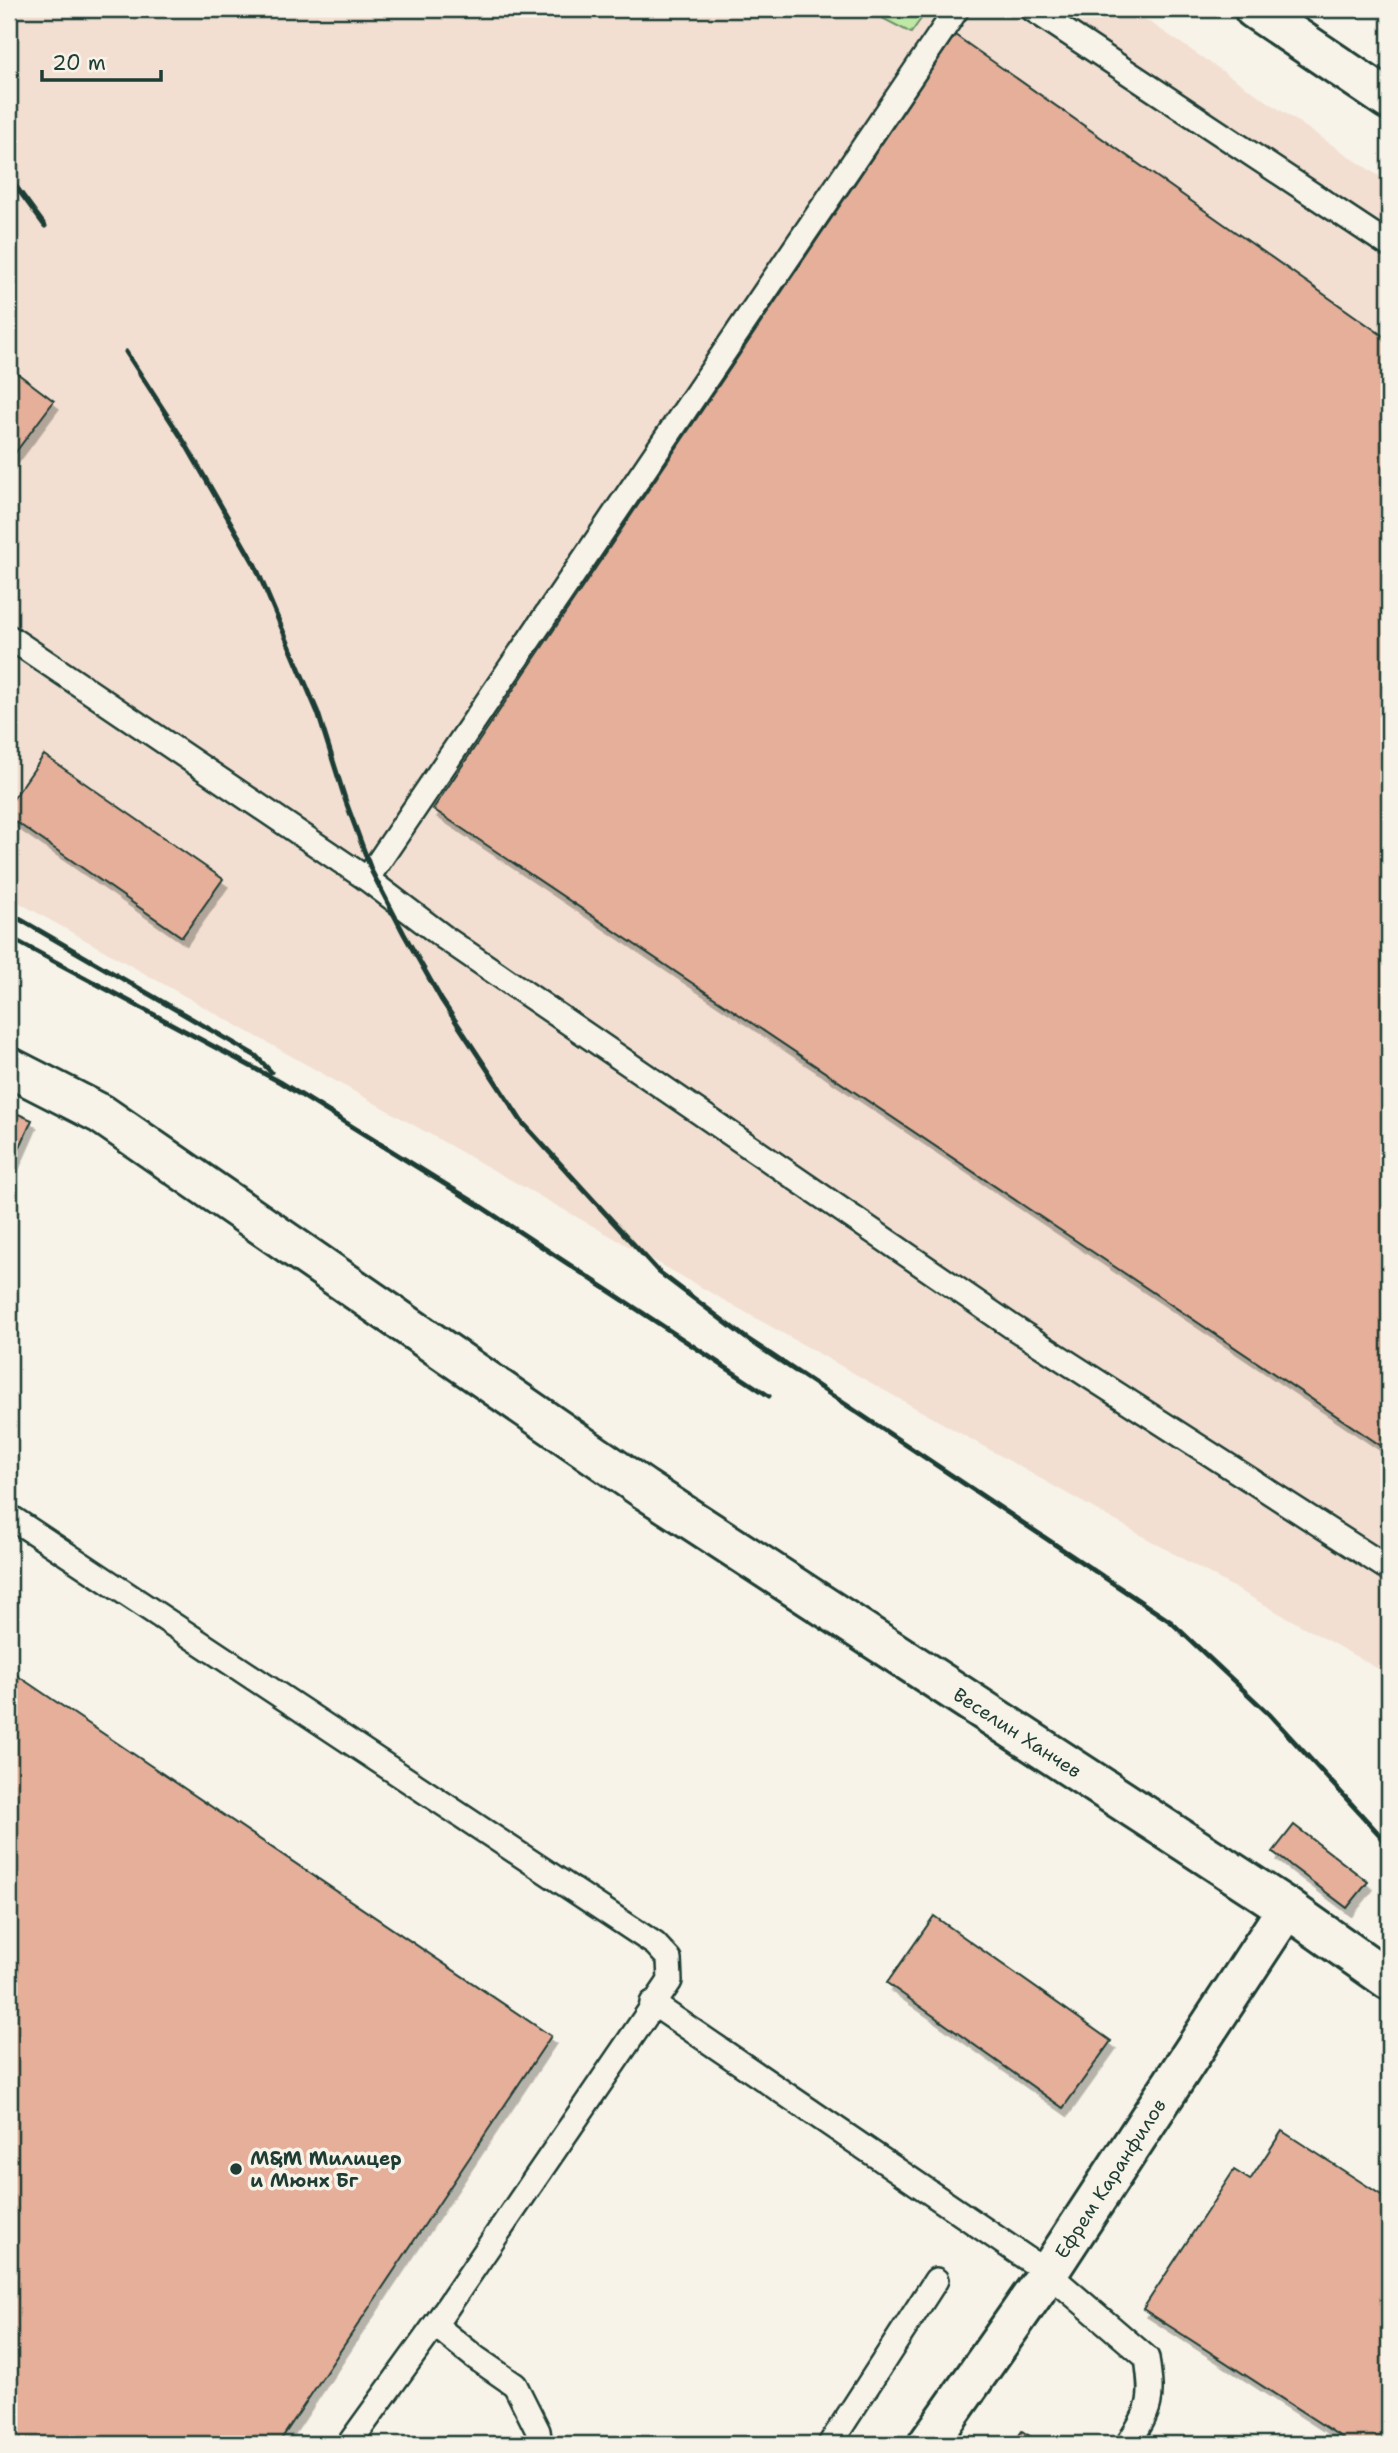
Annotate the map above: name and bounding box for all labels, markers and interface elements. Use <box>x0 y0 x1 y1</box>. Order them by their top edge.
scale bar <box>42 38 161 82</box>
text: 20 m <box>52 49 106 77</box>
street label: Веселин Ханчев <box>949 1682 1086 1783</box>
street label: Ефрем Каранфилов <box>1049 2094 1171 2263</box>
place label: М&M Mилицер и Мюнх Бг <box>250 2146 402 2193</box>
marker: М&M Mилицер и Мюнх Бг <box>228 2161 244 2177</box>

